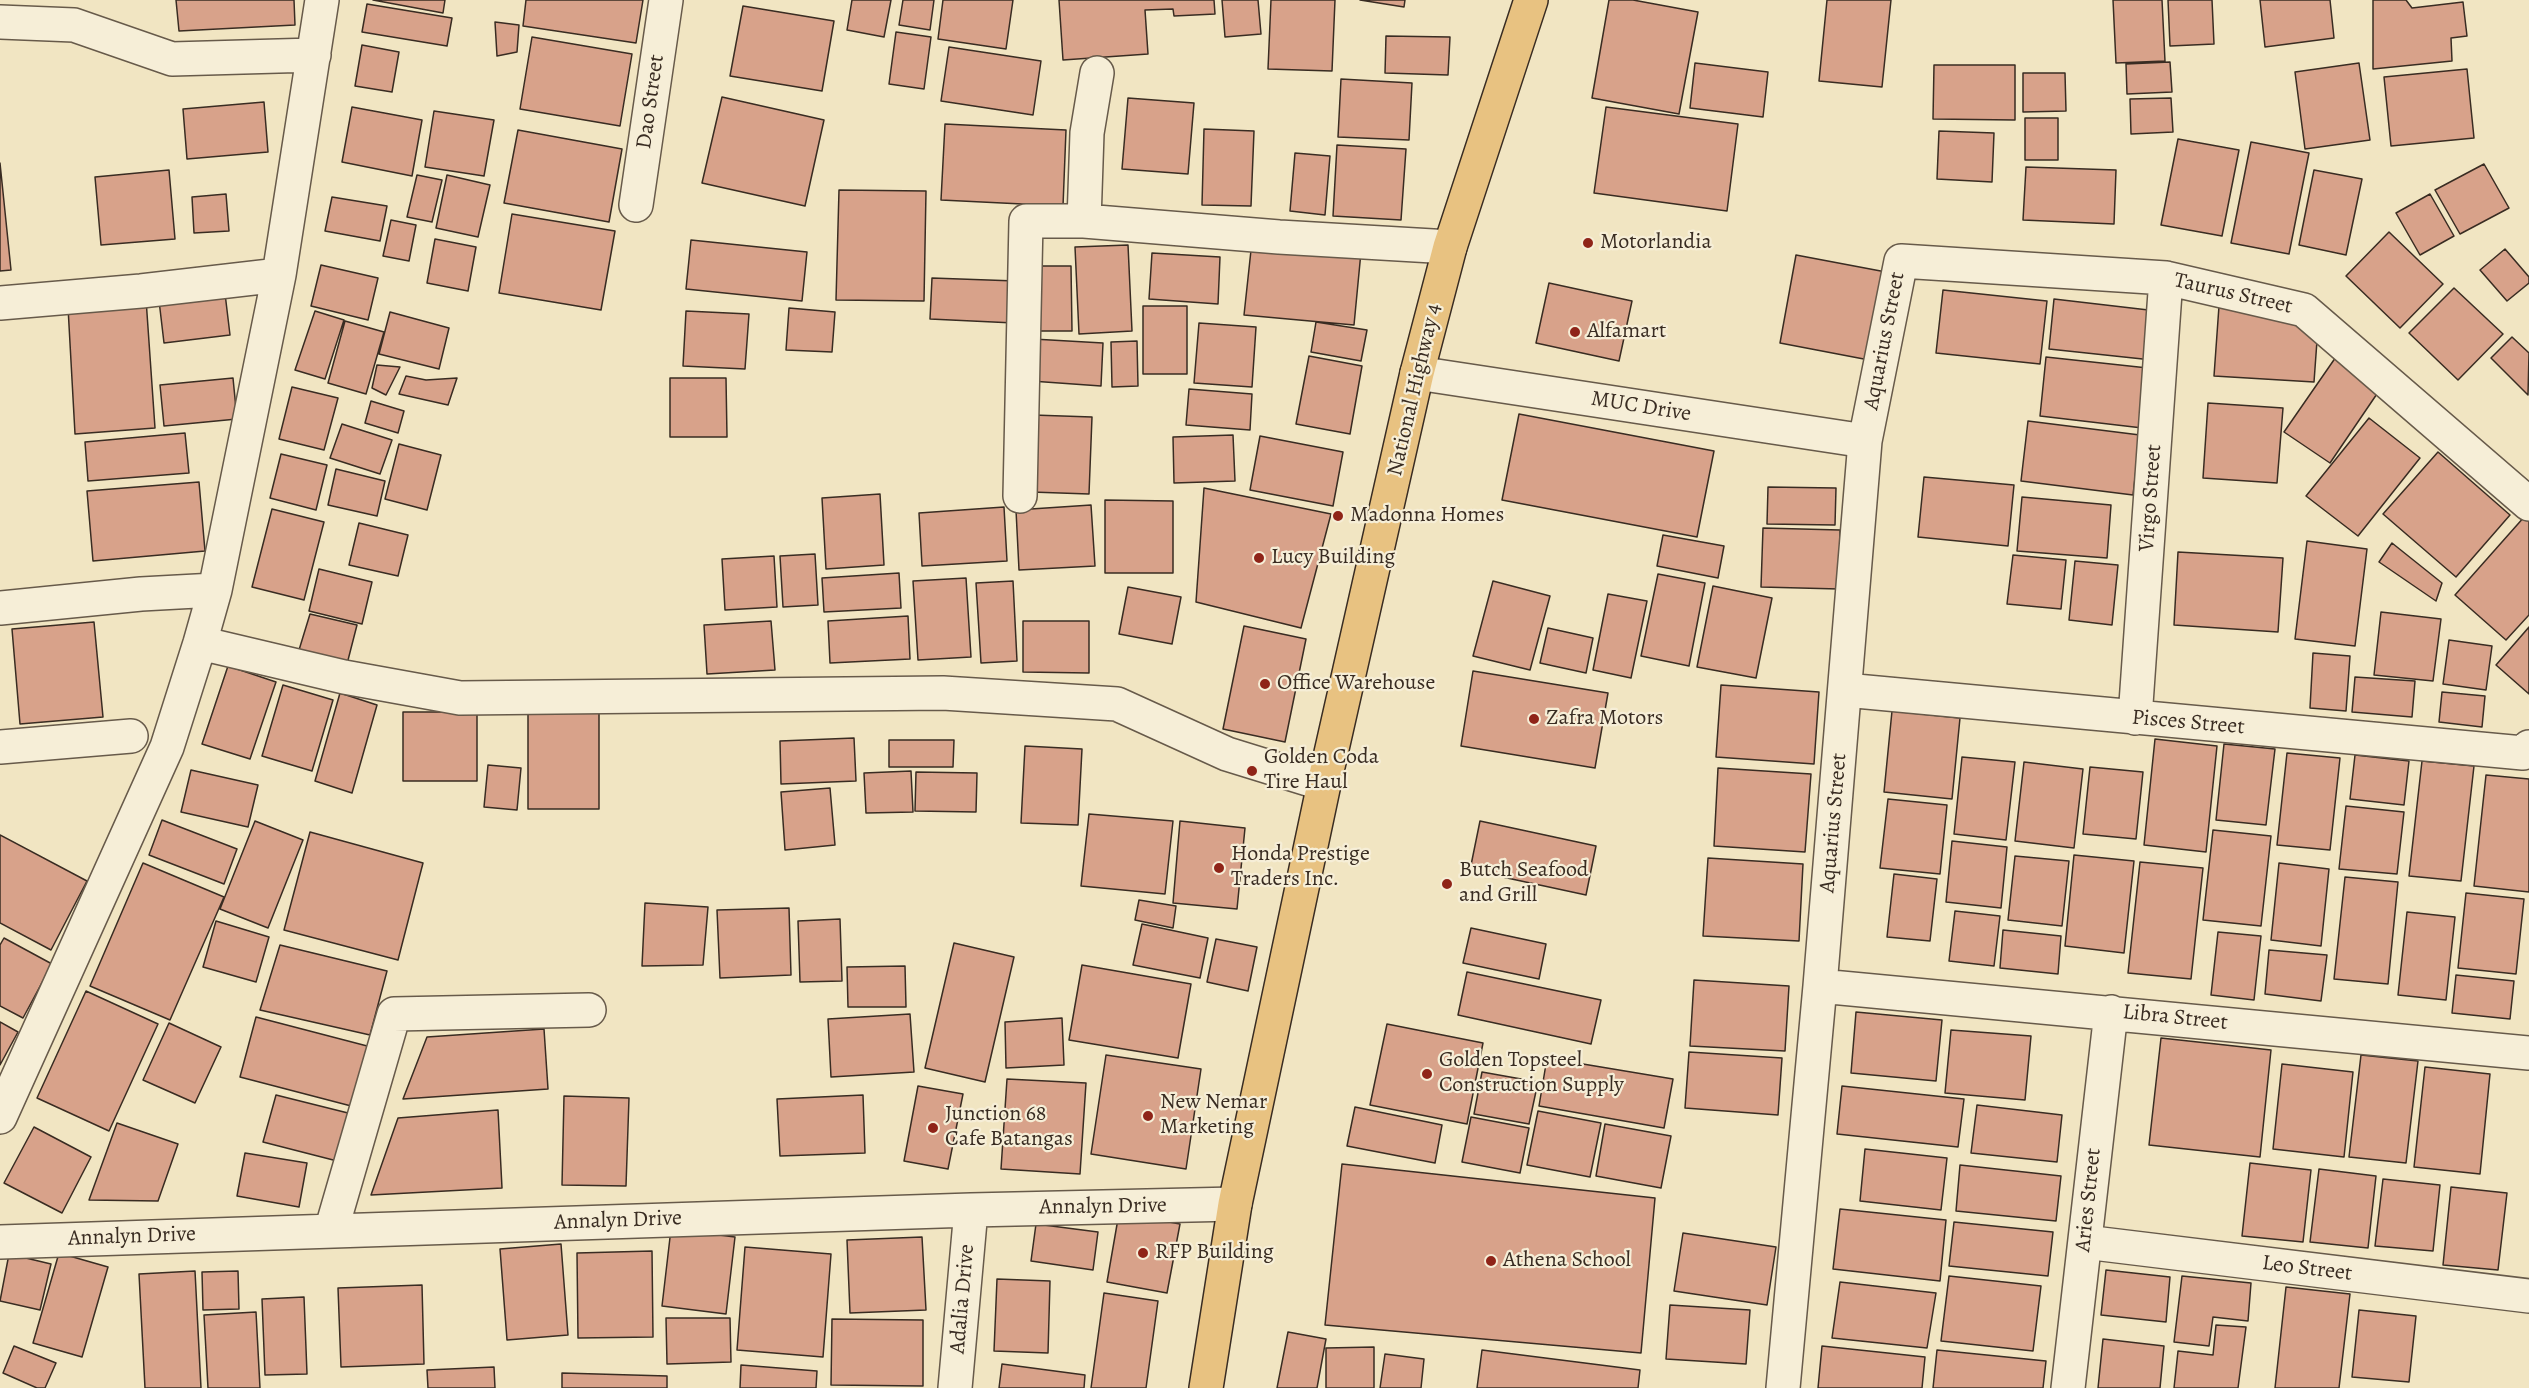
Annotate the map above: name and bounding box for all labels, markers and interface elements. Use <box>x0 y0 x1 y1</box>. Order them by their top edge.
street label: Dao Street <box>631 53 671 151</box>
place label: Motorlandia <box>1600 230 1712 256</box>
marker: Motorlandia <box>1581 236 1595 250</box>
street label: Taurus Street <box>2171 268 2295 320</box>
street label: Aquarius Street <box>1859 270 1911 412</box>
street label: National Highway 4 <box>1382 301 1448 479</box>
place label: Alfamart <box>1587 319 1666 345</box>
marker: Alfamart <box>1568 325 1582 339</box>
street label: MUC Drive <box>1589 386 1693 428</box>
street label: Virgo Street <box>2134 443 2168 553</box>
place label: Madonna Homes <box>1350 503 1504 529</box>
marker: Madonna Homes <box>1331 509 1345 523</box>
place label: Lucy Building <box>1271 545 1395 571</box>
marker: Lucy Building <box>1252 551 1266 565</box>
place label: Office Warehouse <box>1277 671 1435 697</box>
marker: Office Warehouse <box>1258 677 1272 691</box>
street label: Pisces Street <box>2131 705 2245 741</box>
place label: Zafra Motors <box>1546 706 1663 732</box>
marker: Zafra Motors <box>1527 712 1541 726</box>
place label: Golden Coda Tire Haul <box>1264 745 1379 796</box>
street label: Aquarius Street <box>1815 752 1853 894</box>
marker: Golden Coda Tire Haul <box>1245 764 1259 778</box>
place label: Honda Prestige Traders Inc. <box>1231 842 1370 894</box>
place label: Butch Seafood and Grill <box>1459 858 1589 909</box>
marker: Honda Prestige Traders Inc. <box>1212 861 1226 875</box>
marker: Butch Seafood and Grill <box>1440 877 1454 891</box>
street label: Libra Street <box>2121 999 2229 1037</box>
place label: Golden Topsteel Construction Supply <box>1439 1048 1624 1100</box>
marker: Golden Topsteel Construction Supply <box>1420 1067 1434 1081</box>
place label: New Nemar Marketing <box>1160 1090 1267 1142</box>
place label: Junction 68 Cafe Batangas <box>945 1102 1073 1154</box>
marker: New Nemar Marketing <box>1141 1109 1155 1123</box>
marker: Junction 68 Cafe Batangas <box>926 1121 940 1135</box>
street label: Aries Street <box>2070 1147 2108 1253</box>
street label: Annalyn Drive <box>1039 1193 1167 1221</box>
street label: Annalyn Drive <box>554 1206 682 1236</box>
street label: Annalyn Drive <box>68 1222 196 1252</box>
place label: RFP Building <box>1155 1240 1274 1266</box>
street label: Adalia Drive <box>945 1243 981 1355</box>
marker: RFP Building <box>1136 1246 1150 1260</box>
place label: Athena School <box>1503 1248 1631 1274</box>
street label: Leo Street <box>2261 1250 2353 1288</box>
marker: Athena School <box>1484 1254 1498 1268</box>

